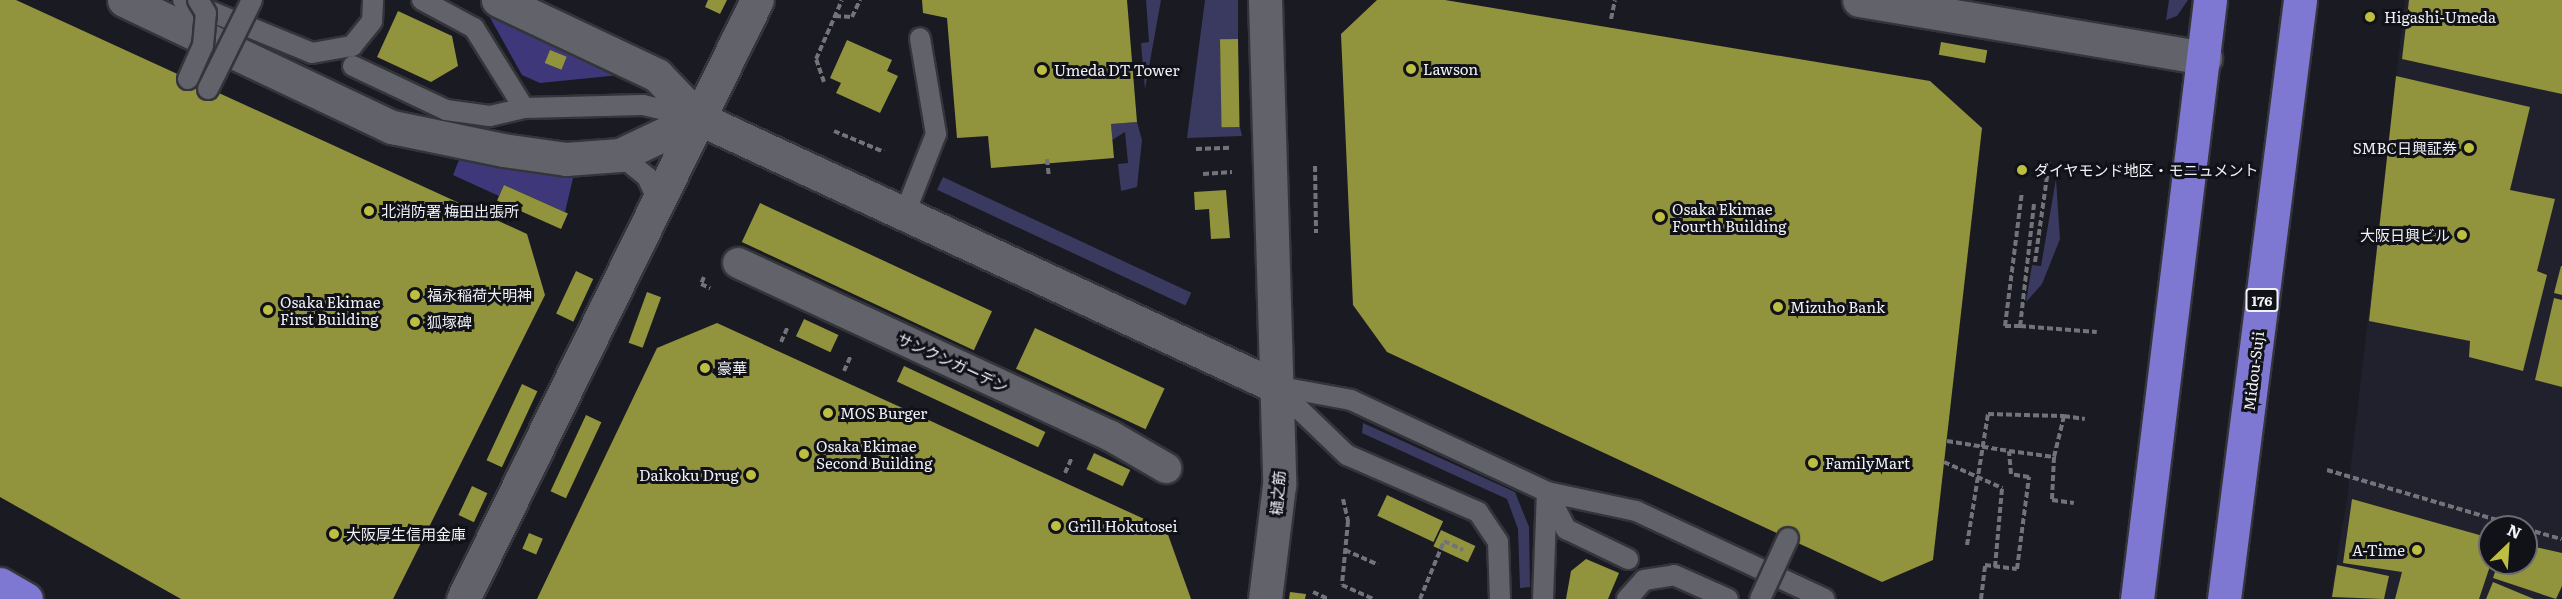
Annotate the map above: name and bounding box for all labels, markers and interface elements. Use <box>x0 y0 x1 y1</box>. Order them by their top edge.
marker: Higashi-Umeda <box>2361 8 2379 26</box>
place label: Higashi-Umeda <box>2384 8 2496 26</box>
place label: Lawson <box>1423 60 1478 78</box>
place label: Umeda DT Tower <box>1054 61 1180 79</box>
marker: Lawson <box>1404 62 1418 76</box>
marker: Umeda DT Tower <box>1035 63 1049 77</box>
place label: SMBC日興証券 <box>2353 139 2457 157</box>
marker: SMBC日興証券 <box>2462 141 2476 155</box>
place label: ダイヤモンド地区・モニュメント <box>2034 161 2259 179</box>
marker: ダイヤモンド地区・モニュメント <box>2015 163 2029 177</box>
place label: Osaka Ekimae Fourth Building <box>1672 199 1787 234</box>
place label: 北消防署 梅田出張所 <box>381 202 519 220</box>
marker: 北消防署 梅田出張所 <box>362 204 376 218</box>
marker: Osaka Ekimae Fourth Building <box>1653 210 1667 224</box>
place label: 大阪日興ビル <box>2360 226 2450 244</box>
marker: 大阪日興ビル <box>2455 228 2469 242</box>
place label: 福永稲荷大明神 <box>427 286 532 304</box>
marker: 福永稲荷大明神 <box>408 288 422 302</box>
road number: 176 <box>2246 289 2278 311</box>
place label: Osaka Ekimae First Building <box>280 292 380 327</box>
place label: Mizuho Bank <box>1790 298 1885 316</box>
marker: Mizuho Bank <box>1771 300 1785 314</box>
marker: Osaka Ekimae First Building <box>261 303 275 317</box>
place label: 狐塚碑 <box>427 313 472 331</box>
marker: 狐塚碑 <box>408 315 422 329</box>
street label: サンクンガーデン <box>895 328 1011 396</box>
street label: Midou-Suji <box>2239 330 2267 412</box>
place label: 豪華 <box>717 359 747 377</box>
marker: 豪華 <box>698 361 712 375</box>
place label: MOS Burger <box>840 404 927 422</box>
marker: MOS Burger <box>821 406 835 420</box>
place label: Osaka Ekimae Second Building <box>816 436 933 471</box>
marker: Osaka Ekimae Second Building <box>797 447 811 461</box>
place label: FamilyMart <box>1825 454 1910 472</box>
marker: FamilyMart <box>1806 456 1820 470</box>
place label: Daikoku Drug <box>639 466 739 484</box>
marker: Daikoku Drug <box>744 468 758 482</box>
street label: 樋之筋 <box>1266 470 1288 516</box>
north arrow <box>2478 515 2538 575</box>
place label: Grill Hokutosei <box>1068 517 1178 535</box>
text: N <box>2504 517 2526 544</box>
marker: Grill Hokutosei <box>1049 519 1063 533</box>
place label: 大阪厚生信用金庫 <box>346 525 466 543</box>
marker: 大阪厚生信用金庫 <box>327 527 341 541</box>
place label: A-Time <box>2352 541 2405 559</box>
marker: A-Time <box>2410 543 2424 557</box>

